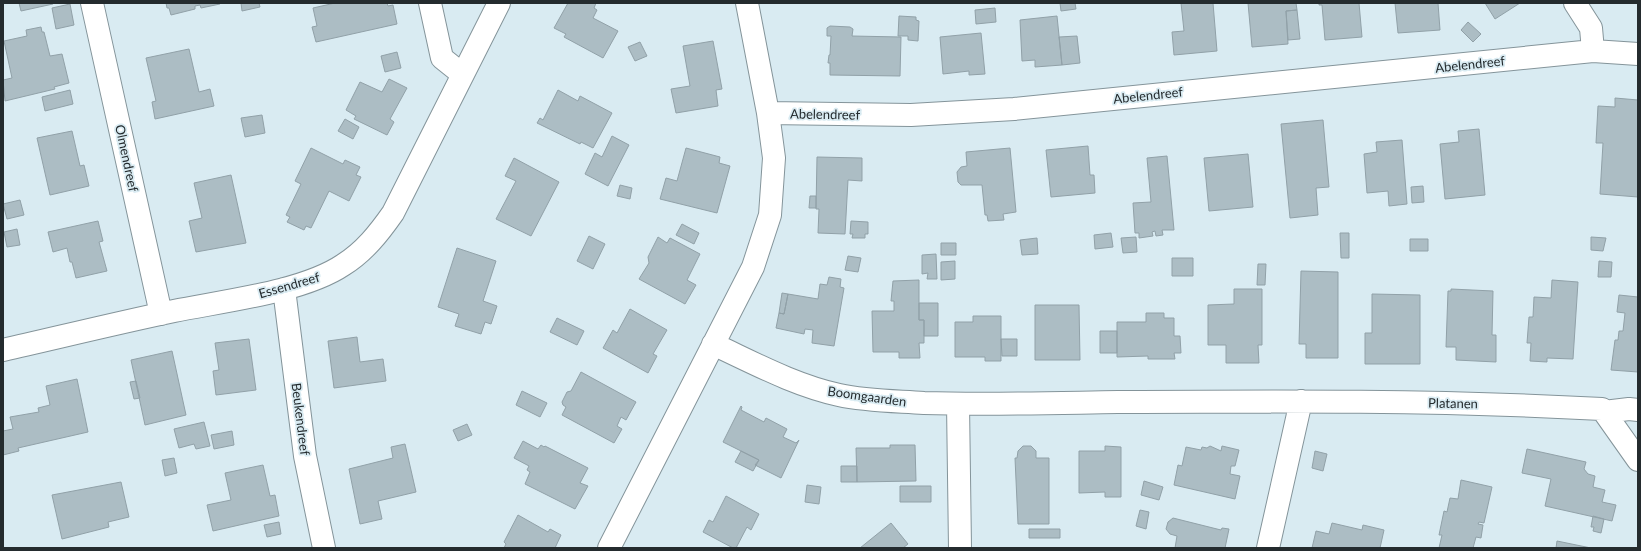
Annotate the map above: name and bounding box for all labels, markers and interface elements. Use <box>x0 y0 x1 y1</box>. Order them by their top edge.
street label: Abelendreef <box>1434 52 1506 76</box>
street label: Abelendreef <box>1112 83 1184 107</box>
street label: Abelendreef <box>790 105 861 123</box>
street label: Olmendreef <box>112 123 142 193</box>
street label: Essendreef <box>257 269 322 301</box>
street label: Beukendreef <box>289 382 313 457</box>
street label: Boomgaarden <box>827 383 907 409</box>
street label: Platanen <box>1428 395 1478 411</box>

